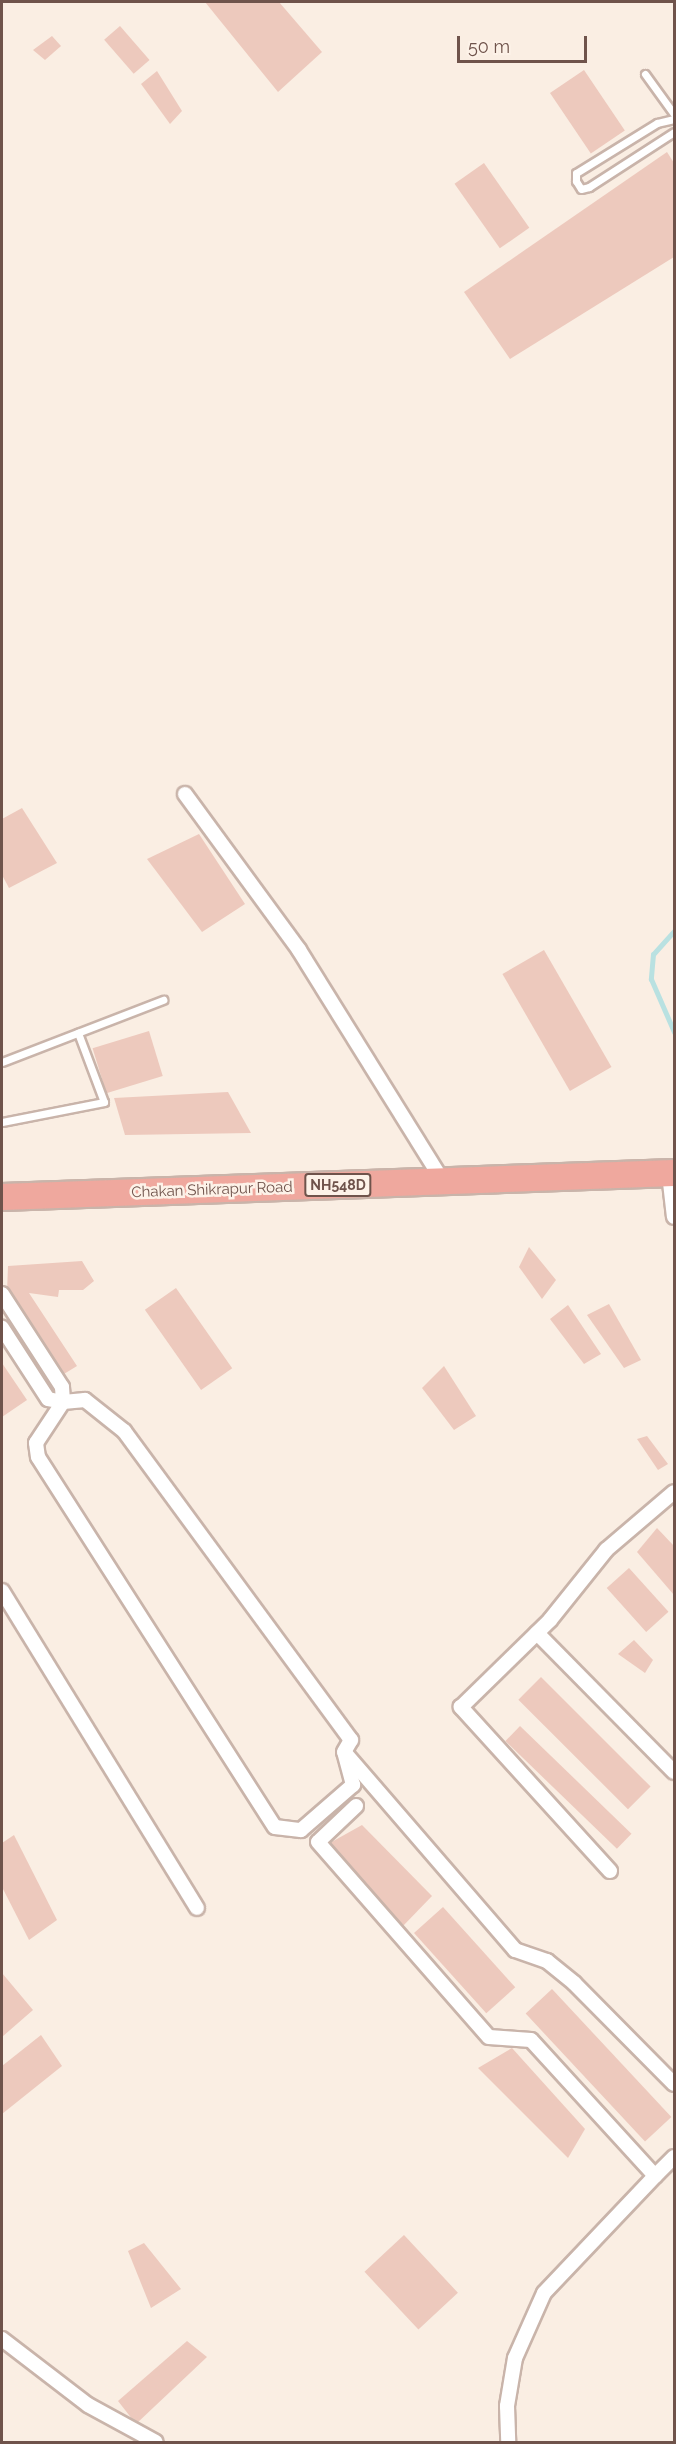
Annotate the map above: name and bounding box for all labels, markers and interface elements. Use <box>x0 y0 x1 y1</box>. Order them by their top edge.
scale bar <box>460 24 590 62</box>
text: 50 m <box>468 36 510 57</box>
road number: NH548D <box>304 1174 372 1196</box>
street label: Chakan Shikrapur Road <box>131 1178 293 1202</box>

